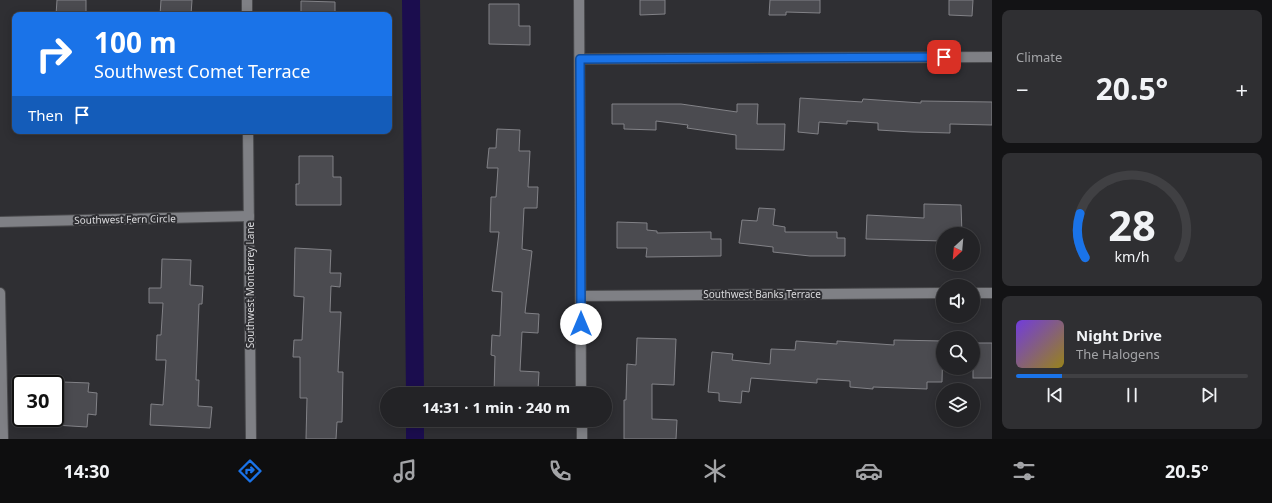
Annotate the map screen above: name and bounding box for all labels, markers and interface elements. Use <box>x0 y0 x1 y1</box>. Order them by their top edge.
text: 100 m <box>94 23 177 61</box>
icon: right <box>28 28 80 80</box>
pin <box>927 40 961 74</box>
icon: arrive <box>933 46 955 68</box>
text: Climate <box>1016 48 1062 66</box>
text: Southwest Comet Terrace <box>94 59 310 83</box>
text: 20.5° <box>1096 68 1168 109</box>
text: − <box>1016 74 1029 104</box>
text: + <box>1235 74 1248 104</box>
icon: arrive <box>71 104 93 126</box>
text: Then <box>28 105 63 125</box>
text: 28 <box>1108 196 1156 252</box>
street label: Southwest Fern Circle <box>74 211 176 227</box>
street label: Southwest Monterrey Lane <box>243 221 257 348</box>
north arrow <box>936 227 980 271</box>
map controls <box>936 227 980 427</box>
text: km/h <box>1114 246 1150 265</box>
button: sound <box>936 279 980 323</box>
street label: Southwest Banks Terrace <box>703 287 821 301</box>
position arrow <box>560 303 602 345</box>
text: Night Drive <box>1076 325 1162 345</box>
button: search <box>936 331 980 375</box>
text: The Halogens <box>1076 345 1160 363</box>
speed limit sign: 30 <box>12 375 64 427</box>
button: layers <box>936 383 980 427</box>
icon: previous <box>1044 384 1066 406</box>
icon: pause <box>1121 384 1143 406</box>
icon: next <box>1198 384 1220 406</box>
text: 14:31 · 1 min · 240 m <box>422 397 570 417</box>
icon: directions <box>236 457 264 485</box>
icon: music <box>391 457 419 485</box>
icon: phone <box>546 457 574 485</box>
icon: climate <box>701 457 729 485</box>
icon: car <box>855 457 883 485</box>
icon: filters <box>1010 457 1038 485</box>
text: 14:30 <box>63 459 110 483</box>
text: 20.5° <box>1165 459 1209 483</box>

